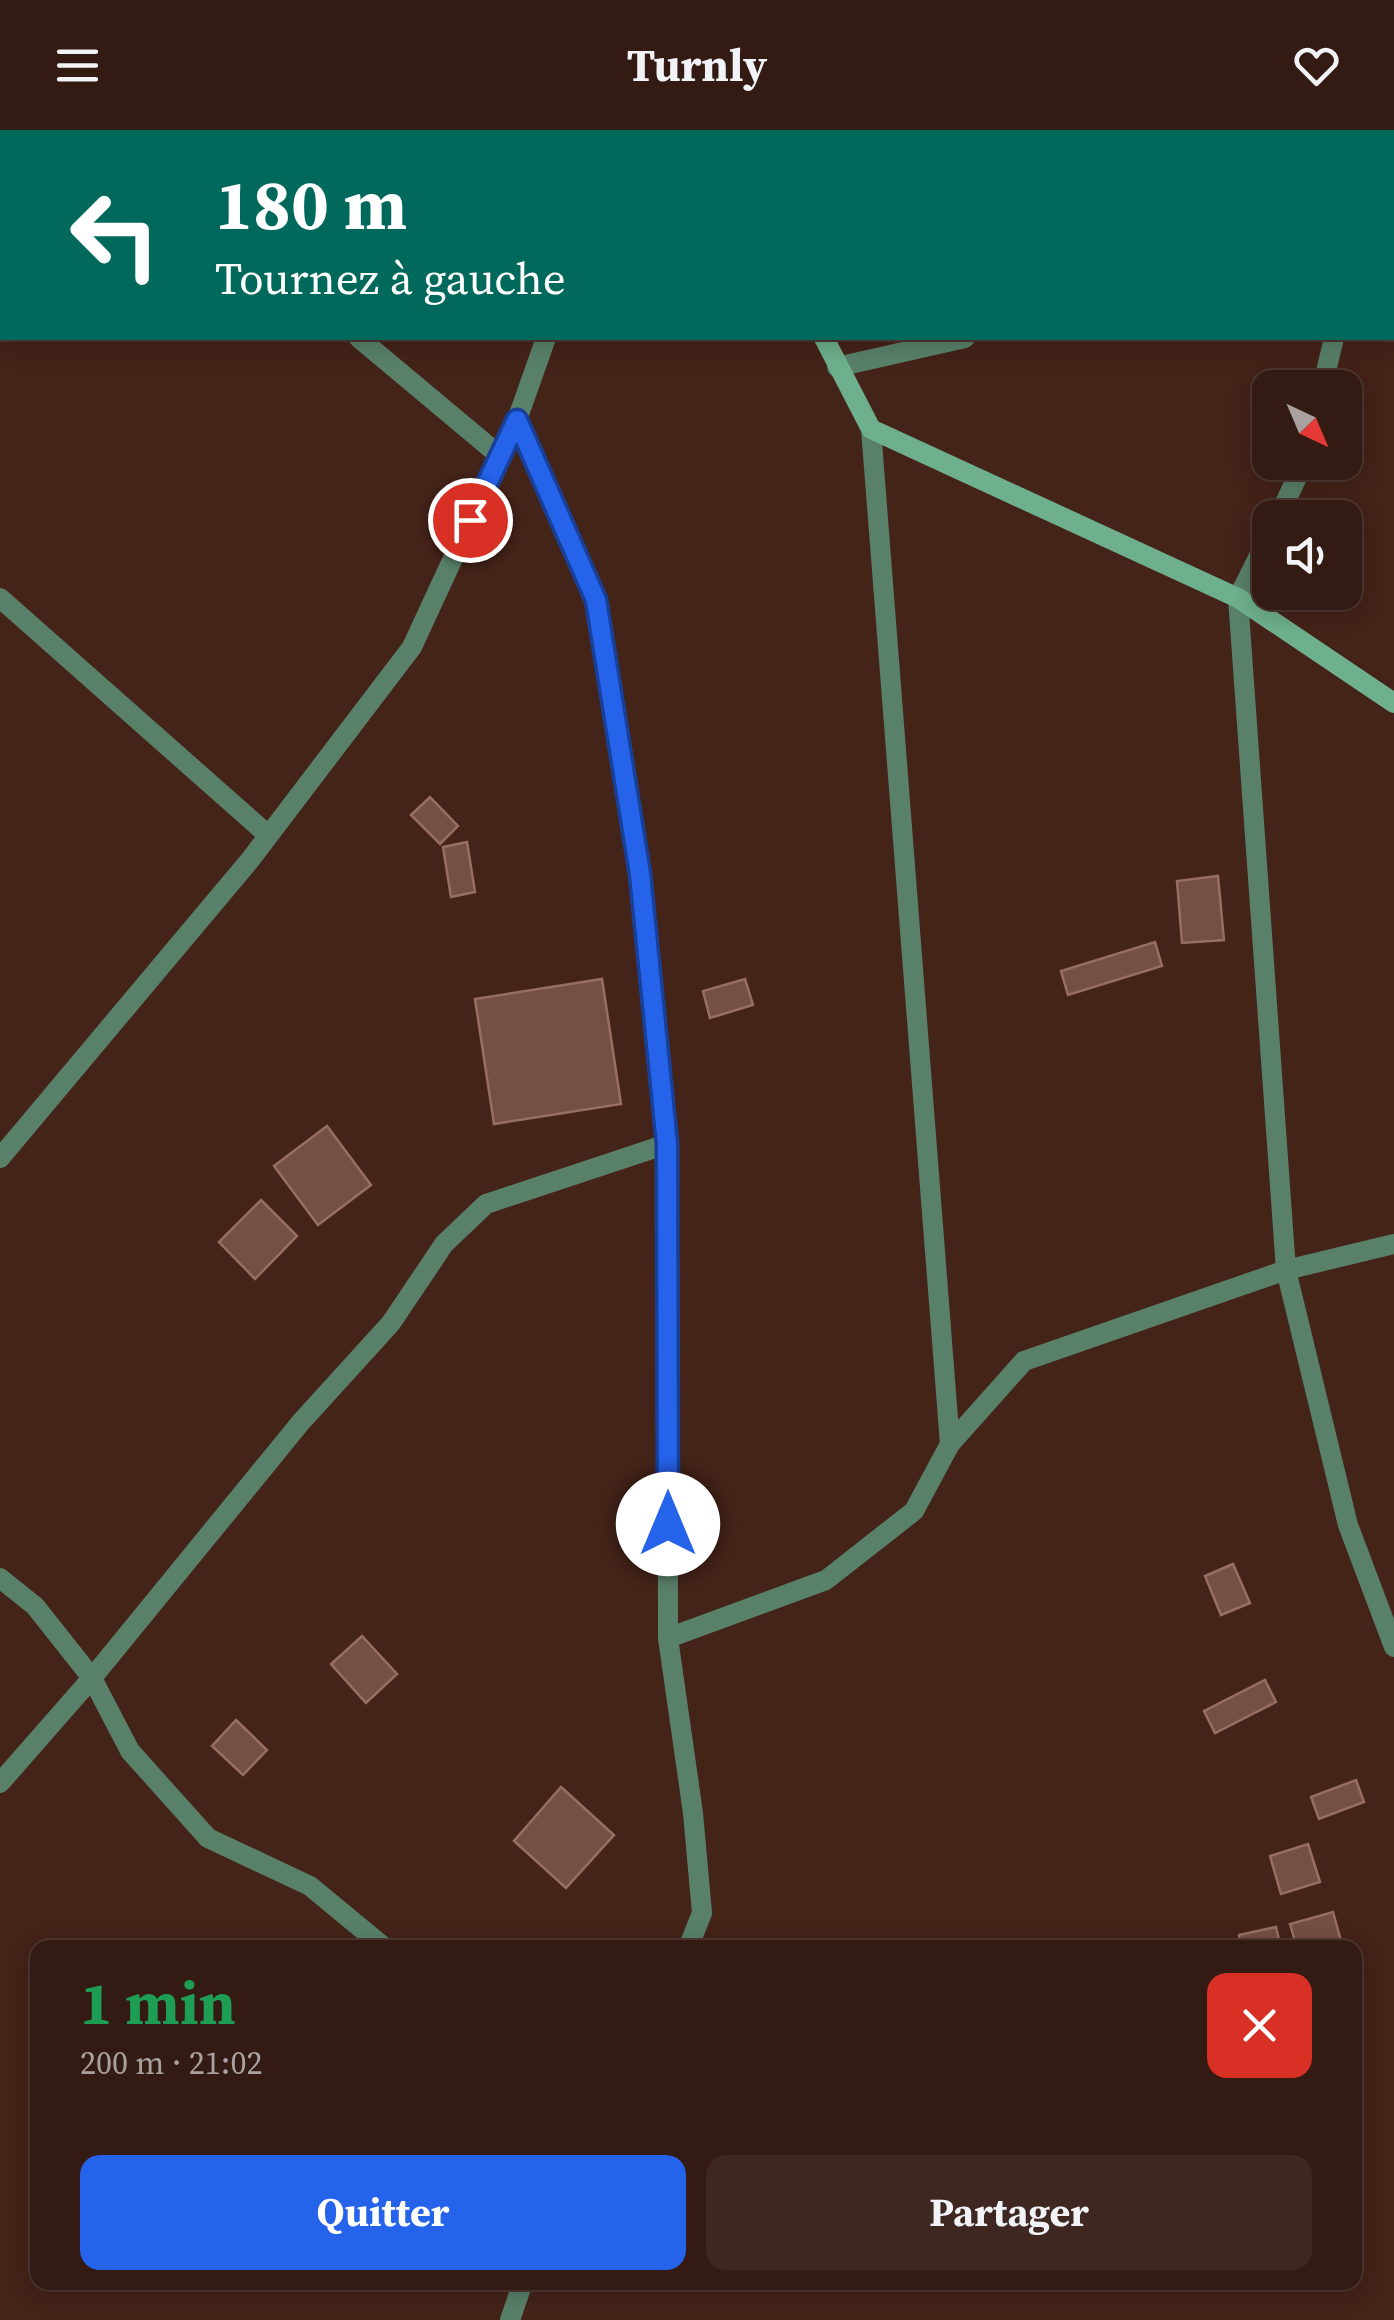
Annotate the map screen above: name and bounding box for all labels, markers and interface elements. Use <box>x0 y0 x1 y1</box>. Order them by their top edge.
text: Turnly <box>627 34 767 96</box>
icon: menu <box>50 38 105 93</box>
icon: heart <box>1289 38 1344 93</box>
text: 180 m <box>215 156 407 252</box>
icon: left <box>50 170 180 300</box>
text: Tournez à gauche <box>215 247 566 309</box>
north arrow <box>1252 370 1362 480</box>
map controls <box>1252 370 1362 610</box>
pin <box>428 478 513 563</box>
icon: arrive <box>443 493 498 548</box>
button: sound <box>1252 500 1362 610</box>
position arrow <box>616 1472 720 1576</box>
text: 1 min <box>80 1962 236 2044</box>
button: close <box>1207 1973 1312 2078</box>
text: 200 m · 21:02 <box>80 2041 262 2085</box>
button: Quitter <box>80 2155 686 2270</box>
button: Partager <box>706 2155 1312 2270</box>

